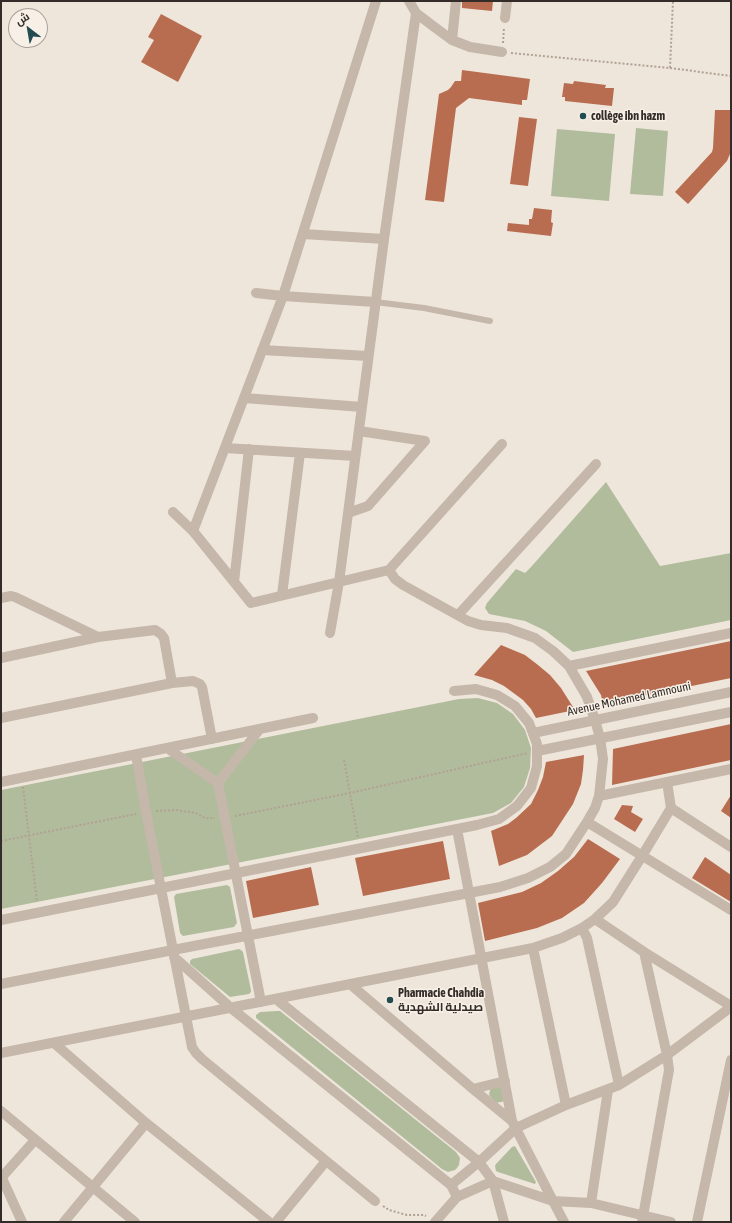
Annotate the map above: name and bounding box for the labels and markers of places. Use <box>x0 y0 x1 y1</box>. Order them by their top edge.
place label: collège ibn hazm <box>591 109 665 123</box>
marker: collège ibn hazm <box>578 111 588 121</box>
place label: Pharmacie Chahdia صيدلية الشهدية <box>398 986 484 1014</box>
marker: Pharmacie Chahdia صيدلية الشهدية <box>385 995 395 1005</box>

